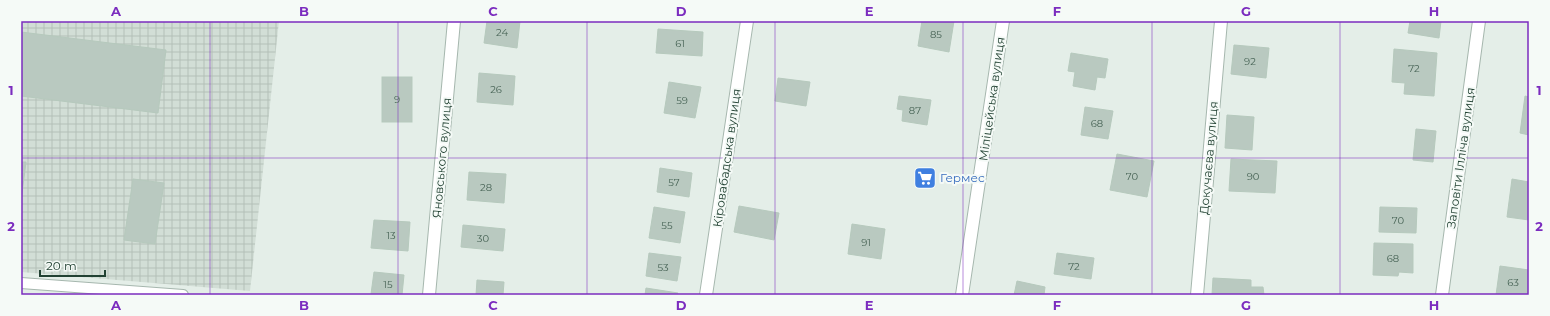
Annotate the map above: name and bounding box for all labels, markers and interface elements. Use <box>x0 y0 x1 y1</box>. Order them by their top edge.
text: A <box>110 3 122 19</box>
text: B <box>299 3 309 19</box>
text: C <box>488 3 498 19</box>
text: D <box>676 3 687 19</box>
text: E <box>865 3 874 19</box>
text: F <box>1053 3 1061 19</box>
text: G <box>1241 3 1251 19</box>
text: H <box>1429 3 1439 19</box>
house number: 24 <box>496 26 508 39</box>
house number: 85 <box>930 28 942 41</box>
street label: Міліцейська вулиця <box>975 36 1008 162</box>
house number: 61 <box>675 37 685 50</box>
house number: 92 <box>1244 55 1256 68</box>
house number: 72 <box>1408 62 1420 75</box>
text: 1 <box>8 82 14 98</box>
text: 1 <box>1536 82 1542 98</box>
house number: 26 <box>490 83 502 96</box>
street label: Заповіти Ілліча вулиця <box>1443 86 1478 229</box>
street label: Кіровабадська вулиця <box>709 88 744 228</box>
house number: 9 <box>394 93 400 106</box>
house number: 59 <box>676 94 688 107</box>
street label: Яновського вулиця <box>429 97 454 219</box>
street label: Докучаєва вулиця <box>1196 101 1221 215</box>
house number: 87 <box>909 104 921 117</box>
house number: 68 <box>1091 117 1103 130</box>
supermarket icon: Гермес <box>912 165 938 191</box>
place label: Гермес <box>940 170 985 185</box>
house number: 70 <box>1126 170 1139 183</box>
house number: 90 <box>1247 170 1260 183</box>
house number: 57 <box>668 176 680 189</box>
house number: 28 <box>480 181 492 194</box>
house number: 70 <box>1392 214 1405 227</box>
text: 2 <box>7 218 15 234</box>
text: 2 <box>1535 218 1543 234</box>
house number: 55 <box>661 219 673 232</box>
house number: 13 <box>386 229 396 242</box>
house number: 30 <box>477 232 490 245</box>
house number: 91 <box>861 236 871 249</box>
scale bar <box>40 252 105 278</box>
house number: 68 <box>1387 252 1399 265</box>
text: 20 m <box>46 258 77 273</box>
house number: 72 <box>1068 260 1080 273</box>
house number: 53 <box>657 261 669 274</box>
house number: 63 <box>1507 276 1519 289</box>
house number: 15 <box>383 278 393 291</box>
text: A <box>110 297 122 313</box>
text: B <box>299 297 309 313</box>
text: C <box>488 297 498 313</box>
text: D <box>676 297 687 313</box>
text: E <box>865 297 874 313</box>
text: F <box>1053 297 1061 313</box>
text: G <box>1241 297 1251 313</box>
text: H <box>1429 297 1439 313</box>

